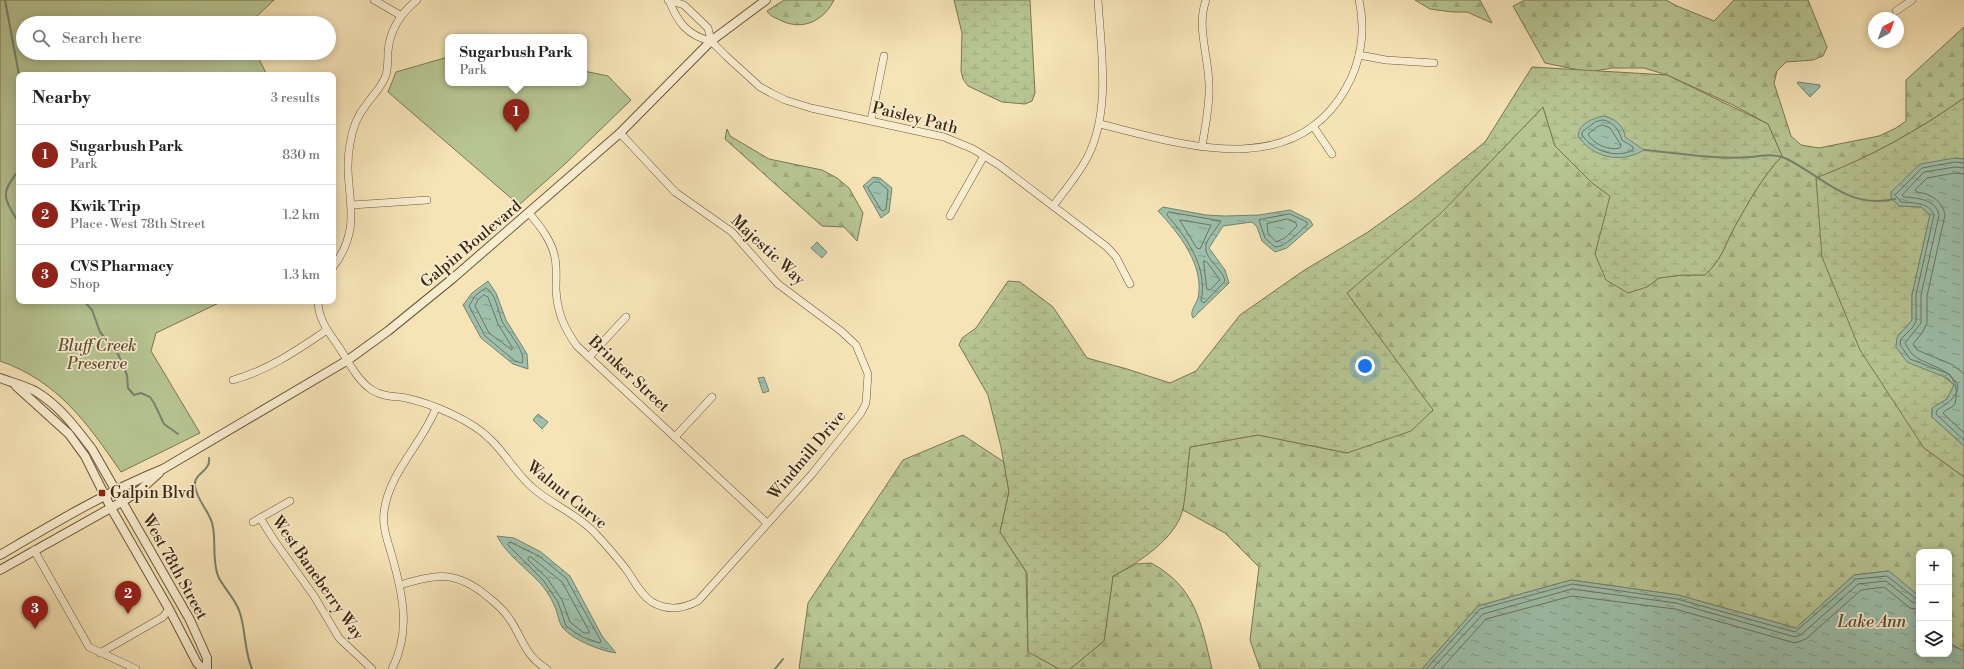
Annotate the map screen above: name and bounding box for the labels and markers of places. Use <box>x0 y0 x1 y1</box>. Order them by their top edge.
pin: 1 <box>503 99 529 132</box>
place label: Galpin Blvd <box>110 483 195 503</box>
marker: Galpin Blvd <box>97 488 107 498</box>
pin: 2 <box>115 581 141 614</box>
pin: 3 <box>22 596 48 629</box>

